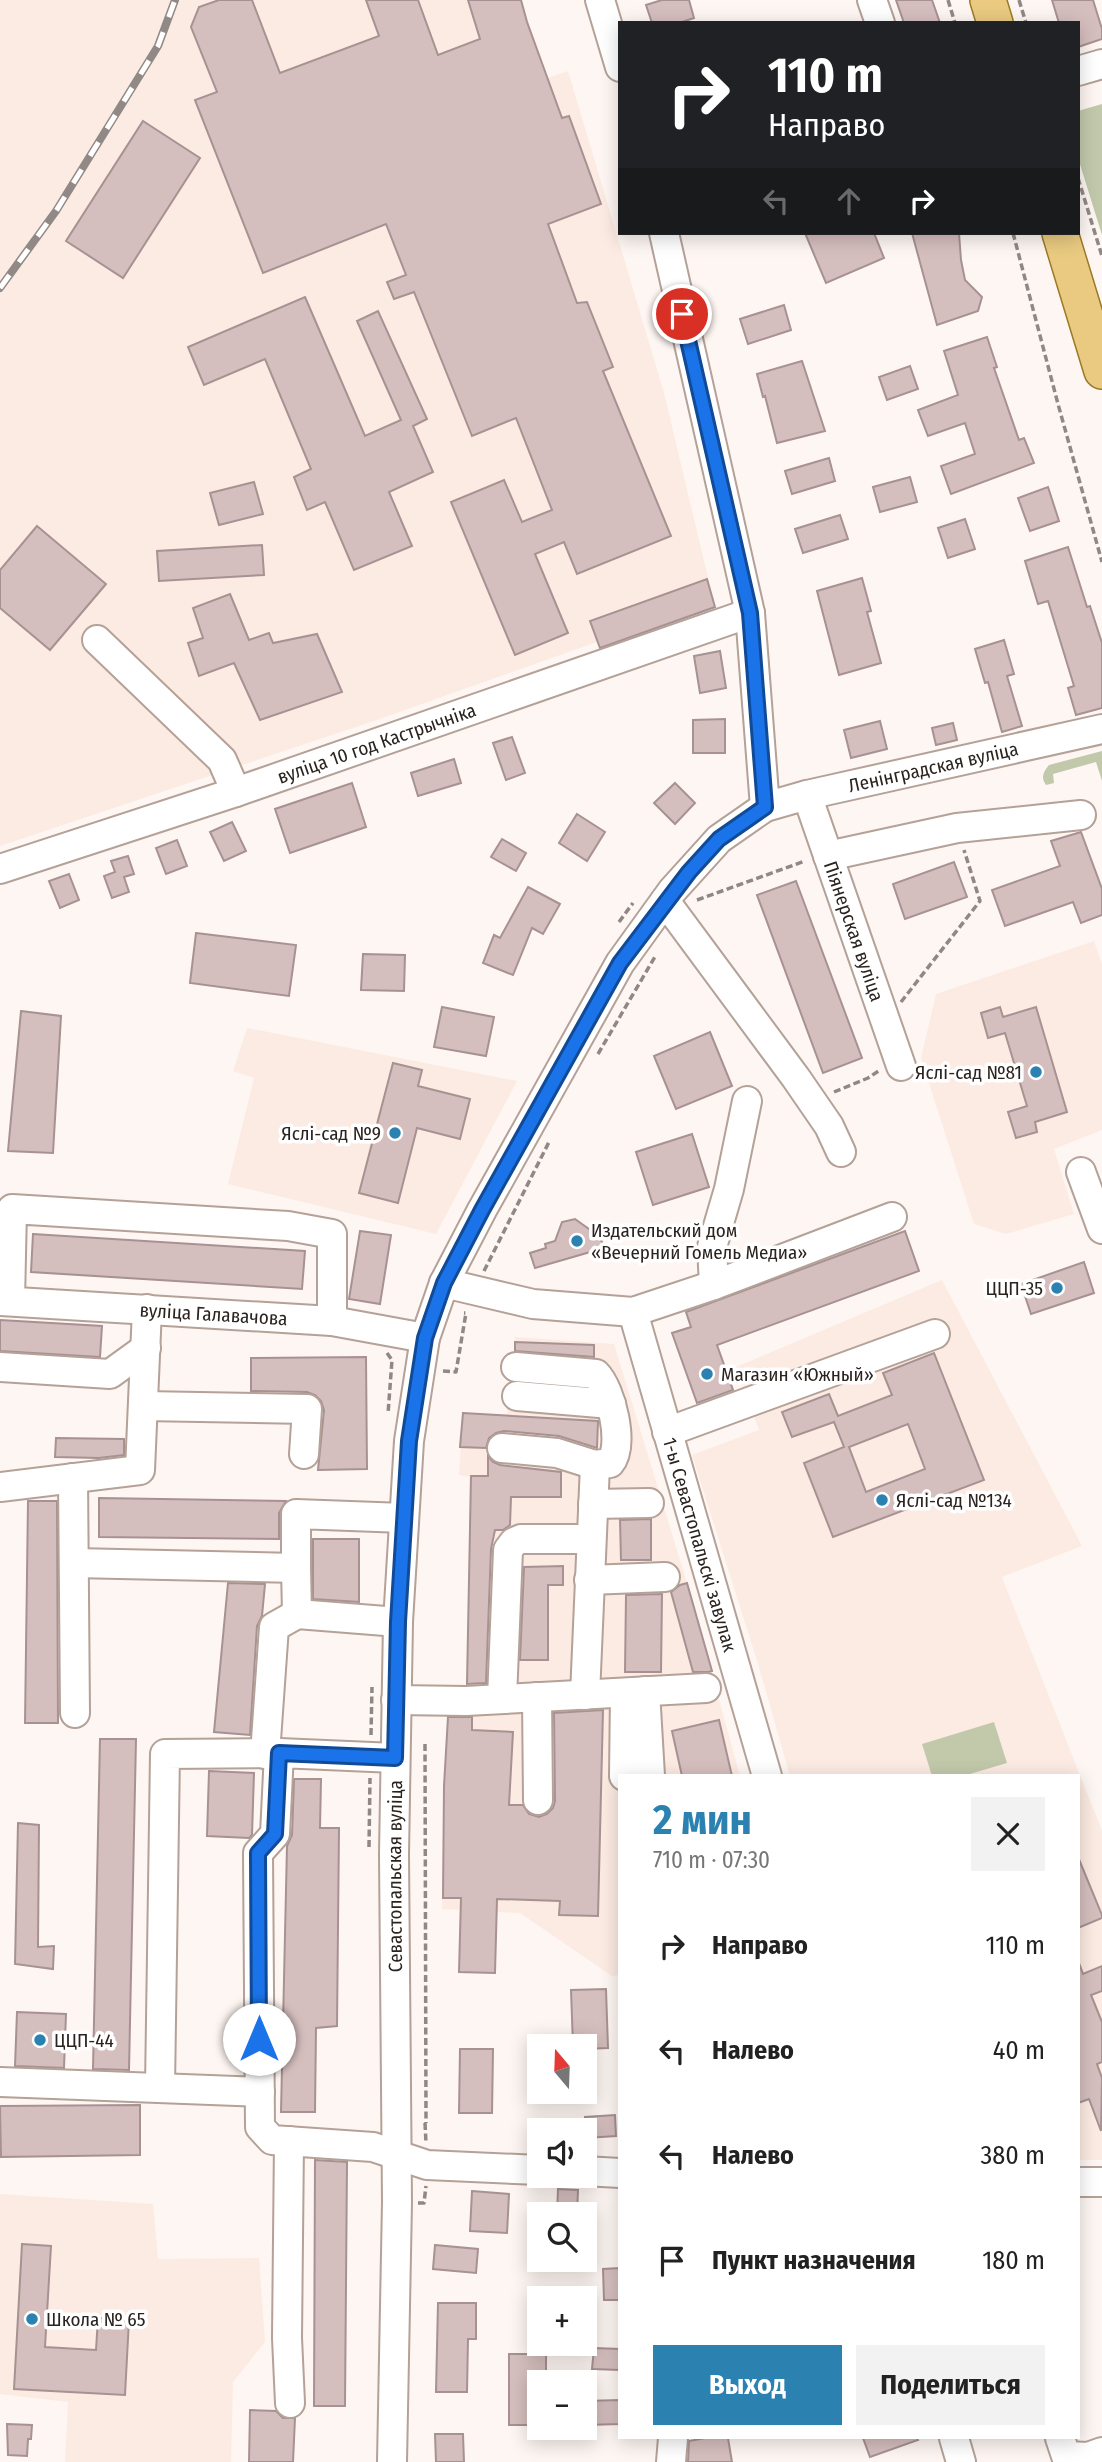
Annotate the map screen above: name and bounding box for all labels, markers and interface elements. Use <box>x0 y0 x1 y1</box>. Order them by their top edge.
text: 110 m <box>768 46 883 105</box>
icon: right <box>653 49 744 140</box>
text: Направо <box>768 106 885 144</box>
icon: left <box>757 182 795 220</box>
icon: ahead <box>830 182 868 220</box>
icon: right <box>903 182 941 220</box>
pin <box>652 284 712 344</box>
icon: arrive <box>663 295 701 333</box>
street label: вуліца 10 год Кастрычніка <box>274 698 479 789</box>
street label: Ленінградская вуліца <box>846 737 1020 797</box>
street label: Піянерская вуліца <box>819 858 889 1004</box>
place label: Яслі-сад №81 <box>915 1061 1022 1084</box>
marker: Яслі-сад №81 <box>1028 1064 1044 1080</box>
place label: Яслі-сад №9 <box>281 1122 381 1145</box>
marker: Яслі-сад №9 <box>387 1125 403 1141</box>
place label: Издательский дом «Вечерний Гомель Медиа» <box>591 1219 807 1264</box>
marker: Издательский дом «Вечерний Гомель Медиа» <box>569 1233 585 1249</box>
place label: ЦЦП-35 <box>985 1277 1043 1300</box>
marker: ЦЦП-35 <box>1049 1280 1065 1296</box>
street label: вуліца Галавачова <box>139 1298 288 1330</box>
place label: Магазин «Южный» <box>721 1363 874 1386</box>
marker: Магазин «Южный» <box>699 1366 715 1382</box>
street label: 1-ы Севастопальскі завулак <box>658 1435 741 1654</box>
place label: Яслі-сад №134 <box>896 1489 1012 1512</box>
marker: Яслі-сад №134 <box>874 1492 890 1508</box>
street label: Севастопальская вуліца <box>383 1780 407 1972</box>
text: 2 мин <box>653 1795 752 1845</box>
button: close <box>971 1797 1045 1871</box>
text: 710 m · 07:30 <box>653 1846 770 1874</box>
icon: right <box>653 1927 691 1965</box>
text: Направо <box>712 1930 808 1961</box>
text: 110 m <box>985 1930 1045 1961</box>
position arrow <box>222 2002 296 2076</box>
place label: ЦЦП-44 <box>54 2029 114 2052</box>
marker: ЦЦП-44 <box>32 2032 48 2048</box>
icon: left <box>653 2032 691 2070</box>
north arrow <box>527 2034 597 2104</box>
map controls <box>527 2034 597 2440</box>
text: Налево <box>712 2035 794 2066</box>
text: 40 m <box>993 2035 1045 2066</box>
button: sound <box>527 2118 597 2188</box>
icon: left <box>653 2137 691 2175</box>
text: Налево <box>712 2140 794 2171</box>
text: 380 m <box>981 2140 1045 2171</box>
button: search <box>527 2202 597 2272</box>
icon: arrive <box>653 2242 691 2280</box>
text: Пункт назначения <box>712 2245 916 2276</box>
text: 180 m <box>982 2245 1045 2276</box>
button: + <box>527 2286 597 2356</box>
place label: Школа № 65 <box>46 2308 145 2331</box>
marker: Школа № 65 <box>24 2311 40 2327</box>
button: Выход <box>653 2345 842 2425</box>
button: Поделиться <box>856 2345 1045 2425</box>
button: − <box>527 2370 597 2440</box>

